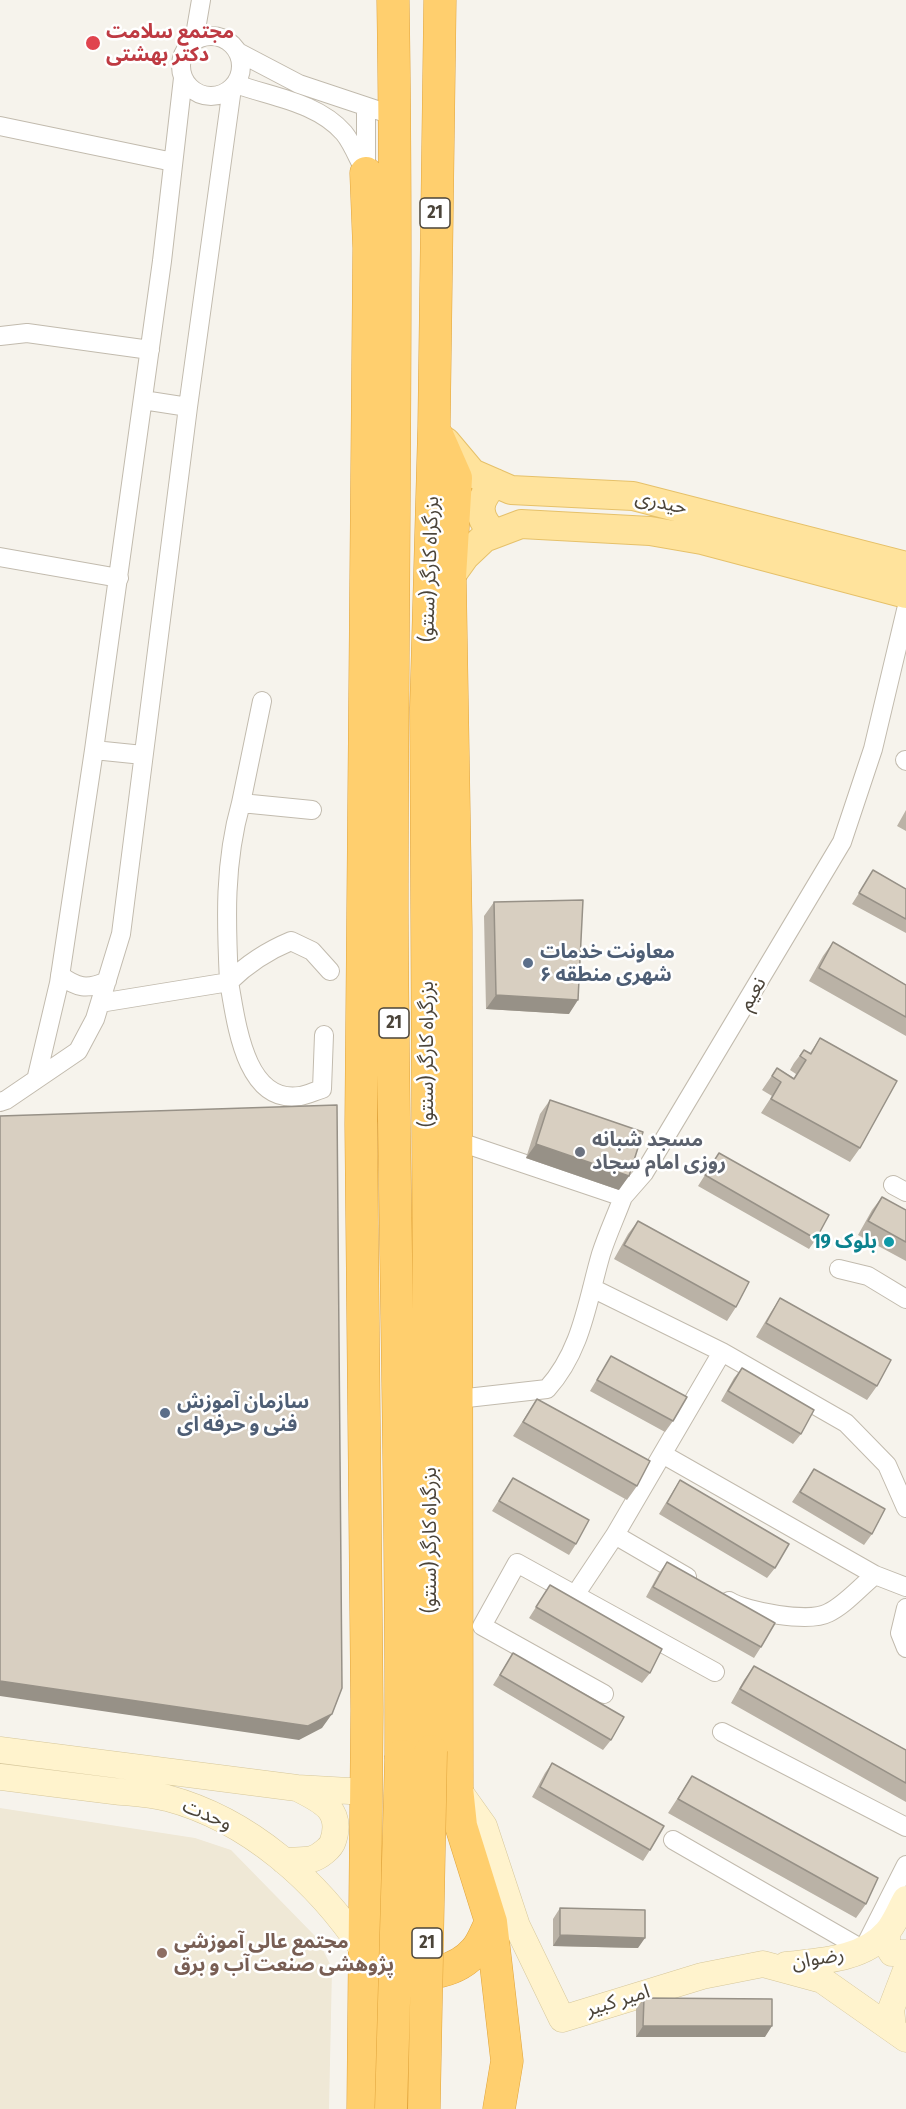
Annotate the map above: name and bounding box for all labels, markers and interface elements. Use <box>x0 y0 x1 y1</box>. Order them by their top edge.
place label: مجتمع سلامت دکتر بهشتی <box>106 20 234 67</box>
marker: مجتمع سلامت دکتر بهشتی <box>84 34 102 52</box>
road number: 21 <box>420 198 450 228</box>
street label: حیدری <box>633 486 689 520</box>
street label: بزرگراه کارگر (سنتو) <box>415 496 445 642</box>
place label: معاونت خدمات شهری منطقه ۶ <box>540 940 675 987</box>
marker: معاونت خدمات شهری منطقه ۶ <box>521 956 535 970</box>
street label: نعیم <box>734 973 772 1015</box>
street label: بزرگراه کارگر (سنتو) <box>415 981 439 1127</box>
road number: 21 <box>379 1008 409 1038</box>
place label: مسجد شبانه روزی امام سجاد <box>592 1128 726 1175</box>
marker: مسجد شبانه روزی امام سجاد <box>573 1145 587 1159</box>
place label: بلوک 19 <box>812 1230 877 1254</box>
marker: بلوک 19 <box>882 1235 896 1249</box>
place label: سازمان آموزش فنی و حرفه ای <box>177 1390 309 1437</box>
marker: سازمان آموزش فنی و حرفه ای <box>158 1406 172 1420</box>
street label: بزرگراه کارگر (سنتو) <box>418 1467 442 1613</box>
street label: وحدت <box>179 1794 235 1836</box>
road number: 21 <box>412 1928 442 1958</box>
place label: مجتمع عالی آموزشی پژوهشی صنعت آب و برق <box>174 1930 394 1977</box>
street label: رضوان <box>790 1943 846 1975</box>
marker: مجتمع عالی آموزشی پژوهشی صنعت آب و برق <box>155 1946 169 1960</box>
street label: امیر کبیر <box>583 1980 653 2022</box>

